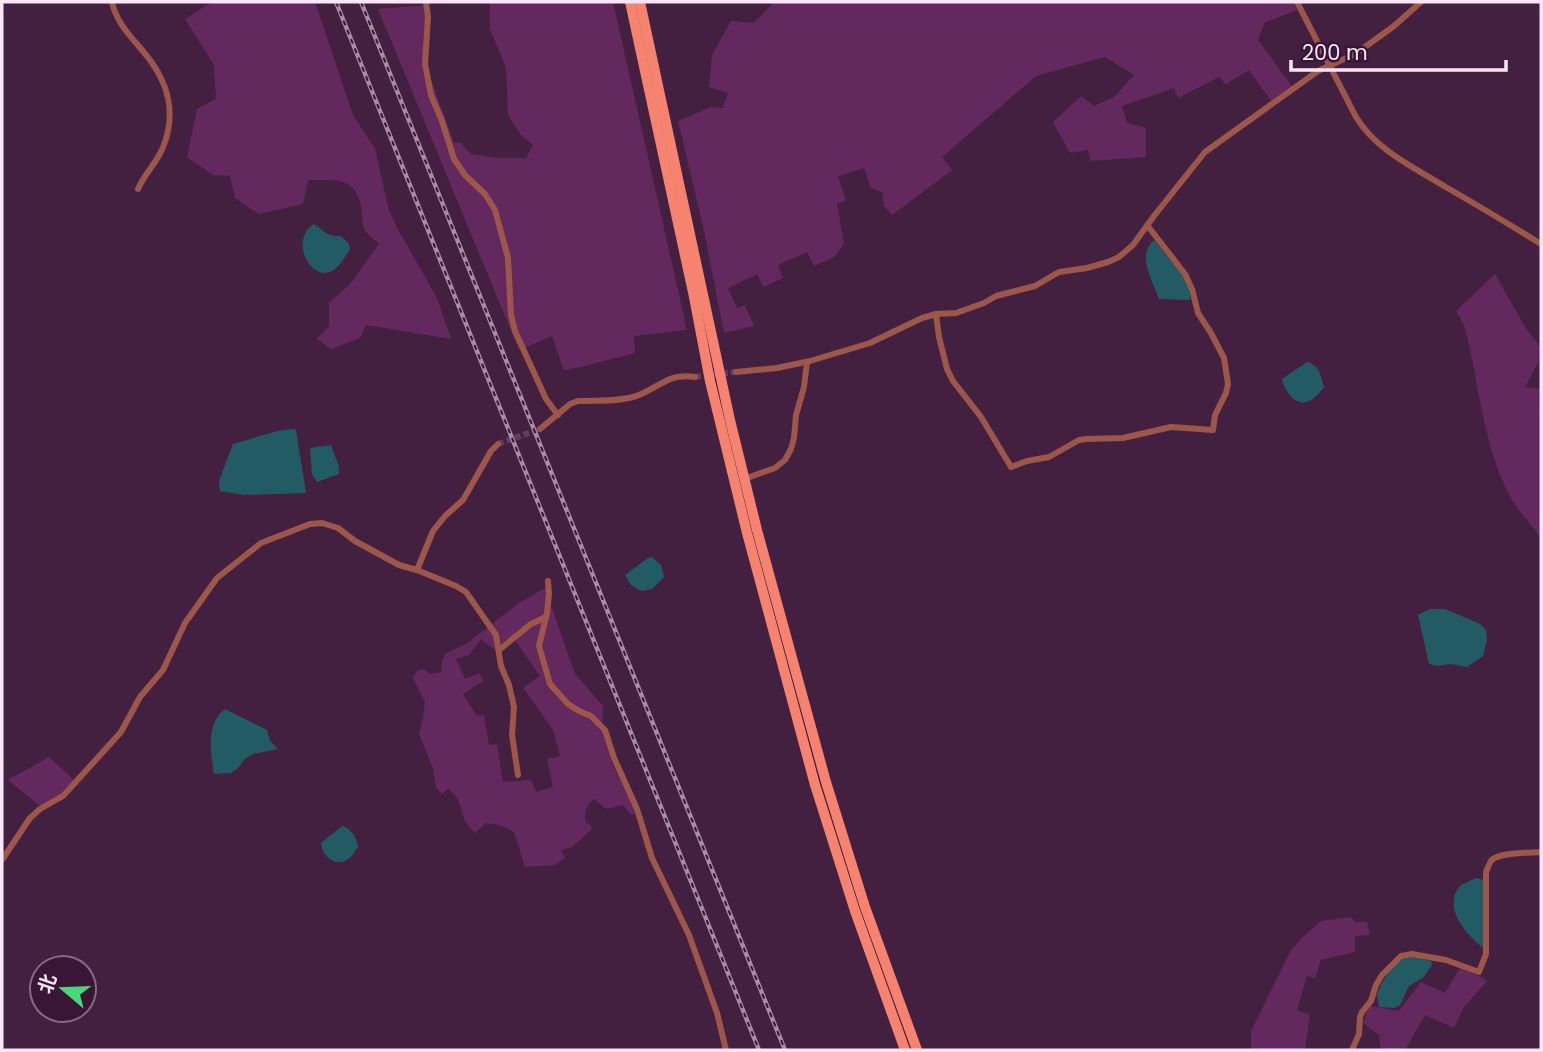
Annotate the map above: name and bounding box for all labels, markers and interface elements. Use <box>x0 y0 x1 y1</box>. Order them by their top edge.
scale bar <box>1291 28 1506 72</box>
text: 200 m <box>1302 38 1368 67</box>
north arrow <box>28 954 98 1024</box>
text: 北 <box>32 970 63 997</box>

